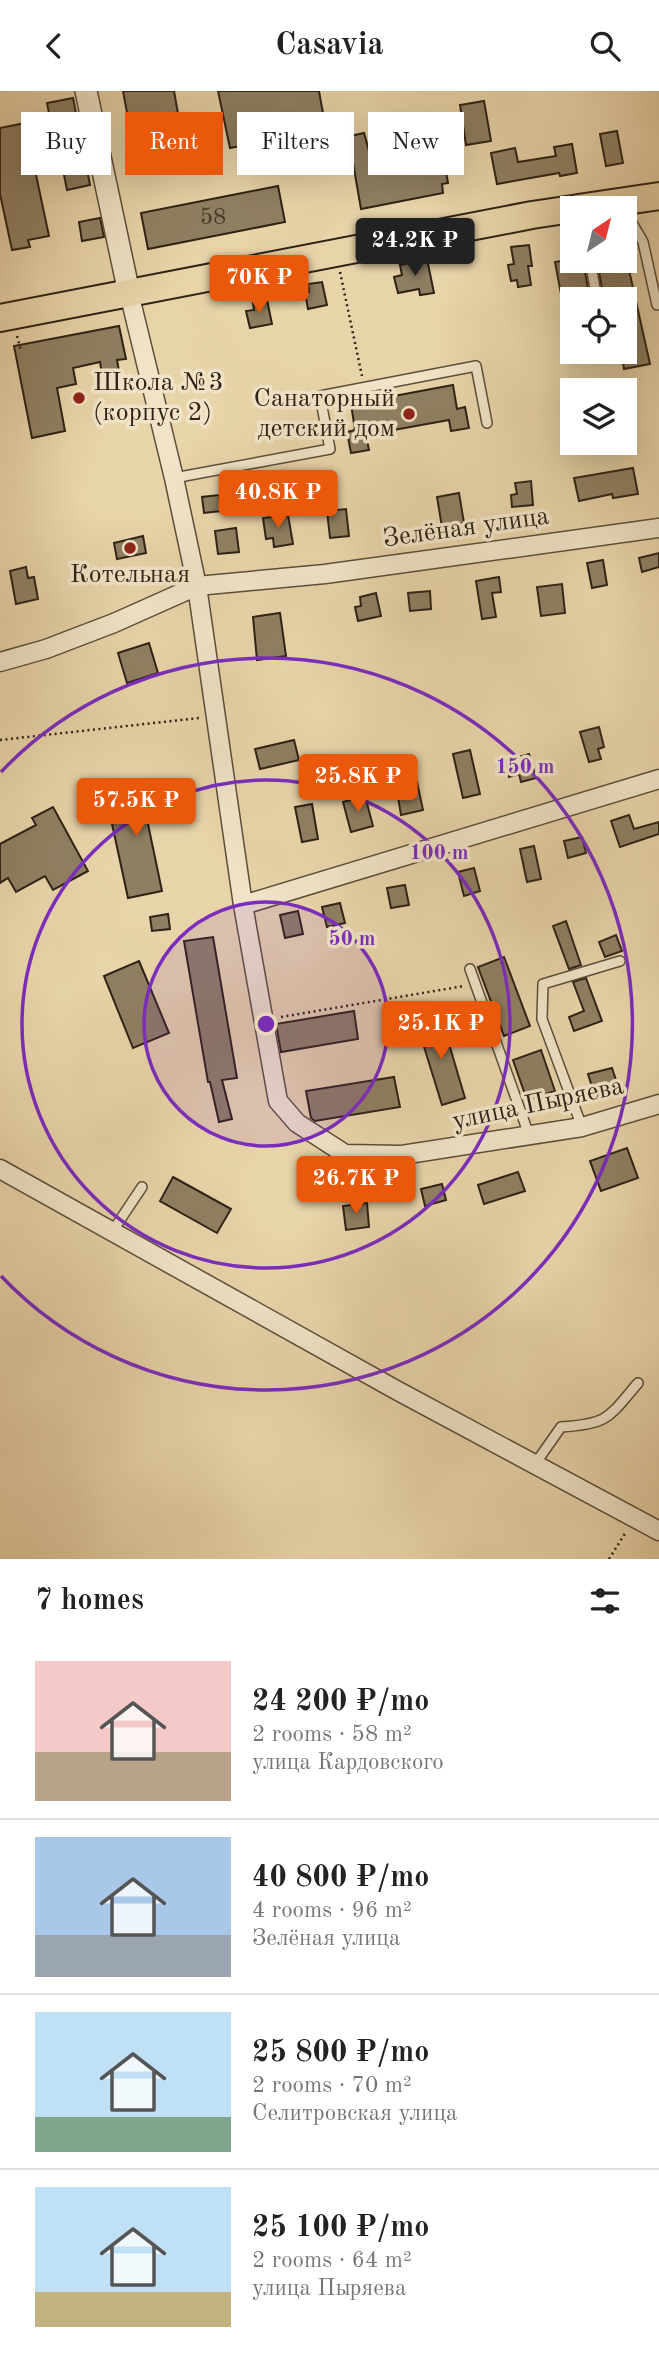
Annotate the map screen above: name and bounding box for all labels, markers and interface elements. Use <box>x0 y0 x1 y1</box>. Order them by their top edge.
icon: back <box>35 27 73 65</box>
icon: search <box>586 27 624 65</box>
text: Casavia <box>275 30 384 62</box>
chip: Buy <box>21 112 111 175</box>
chip: Rent <box>125 112 223 175</box>
chip: Filters <box>237 112 354 175</box>
chip: New <box>368 112 464 175</box>
north arrow <box>560 196 637 273</box>
map controls <box>560 196 637 455</box>
house number: 58 <box>200 206 226 229</box>
pin: 24.2K ₽ <box>350 219 480 278</box>
text: 24.2K ₽ <box>372 229 458 252</box>
pin: 70K ₽ <box>210 255 308 315</box>
text: 70K ₽ <box>226 266 292 289</box>
button: locate <box>560 287 637 364</box>
place label: Школа №3 (корпус 2) <box>93 370 224 426</box>
button: layers <box>560 378 637 455</box>
place label: Санаторный детский дом <box>254 386 395 442</box>
marker: Школа №3 (корпус 2) <box>71 390 87 406</box>
marker: Санаторный детский дом <box>401 406 417 422</box>
pin: 40.8K ₽ <box>213 471 343 530</box>
text: 40.8K ₽ <box>235 481 321 504</box>
street label: Зелёная улица <box>381 503 551 553</box>
marker: Котельная <box>122 540 138 556</box>
place label: Котельная <box>70 562 190 588</box>
pin: 25.8K ₽ <box>293 755 423 814</box>
text: 150 m <box>495 757 555 778</box>
text: 25.8K ₽ <box>315 765 401 788</box>
pin: 57.5K ₽ <box>71 779 201 838</box>
text: 57.5K ₽ <box>93 789 179 812</box>
text: 100 m <box>409 843 469 864</box>
text: 50 m <box>328 929 376 950</box>
pin: 25.1K ₽ <box>376 1002 506 1061</box>
centre of rings <box>254 1012 278 1036</box>
text: 25.1K ₽ <box>398 1012 484 1035</box>
street label: улица Пыряева <box>450 1073 626 1135</box>
pin: 26.7K ₽ <box>291 1157 421 1216</box>
text: 26.7K ₽ <box>313 1167 399 1190</box>
icon: filters <box>586 1582 624 1620</box>
text: 7 homes <box>35 1586 144 1616</box>
text: 24 200 ₽/mo <box>252 1687 429 1717</box>
icon: home <box>91 1689 175 1773</box>
text: 2 rooms · 58 m² <box>252 1723 412 1746</box>
text: улица Кардовского <box>252 1751 444 1774</box>
text: 40 800 ₽/mo <box>252 1863 429 1893</box>
icon: home <box>91 1865 175 1949</box>
text: 4 rooms · 96 m² <box>252 1899 412 1922</box>
text: Зелёная улица <box>252 1927 400 1950</box>
text: 25 800 ₽/mo <box>252 2038 429 2068</box>
icon: home <box>91 2040 175 2124</box>
text: 2 rooms · 70 m² <box>252 2074 412 2097</box>
text: Селитровская улица <box>252 2102 457 2125</box>
text: 25 100 ₽/mo <box>252 2213 429 2243</box>
icon: home <box>91 2215 175 2299</box>
text: 2 rooms · 64 m² <box>252 2249 412 2272</box>
text: улица Пыряева <box>252 2277 406 2300</box>

